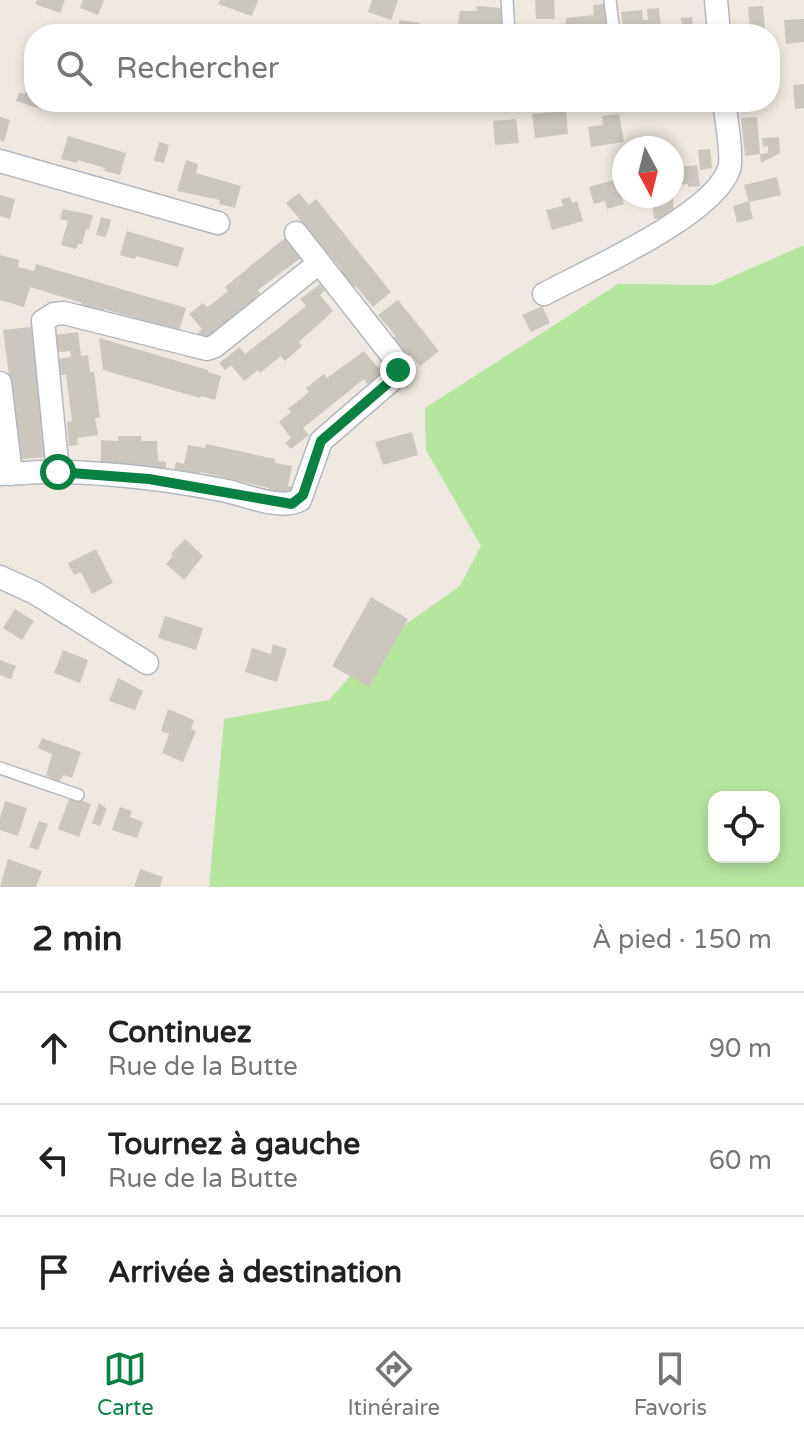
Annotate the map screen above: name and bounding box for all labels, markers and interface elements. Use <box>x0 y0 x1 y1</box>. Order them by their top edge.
search box <box>24 24 780 112</box>
icon: search <box>52 46 96 90</box>
text: Rechercher <box>116 50 279 87</box>
north arrow <box>612 136 684 208</box>
route end <box>380 352 416 388</box>
route start <box>40 454 76 490</box>
map controls <box>708 791 780 863</box>
button: locate <box>708 791 780 863</box>
text: 2 min <box>32 919 123 960</box>
text: À pied · 150 m <box>592 924 772 955</box>
text: Continuez <box>108 1014 252 1051</box>
icon: ahead <box>32 1026 76 1070</box>
text: 90 m <box>709 1033 772 1064</box>
text: Rue de la Butte <box>108 1051 298 1082</box>
text: Tournez à gauche <box>108 1126 360 1163</box>
icon: left <box>32 1138 76 1182</box>
text: 60 m <box>709 1145 772 1176</box>
text: Rue de la Butte <box>108 1163 298 1194</box>
icon: arrive <box>32 1250 76 1294</box>
text: Arrivée à destination <box>108 1254 402 1291</box>
tab: Carte <box>97 1347 154 1421</box>
tab: Itinéraire <box>347 1347 440 1421</box>
tab: Favoris <box>634 1347 707 1421</box>

